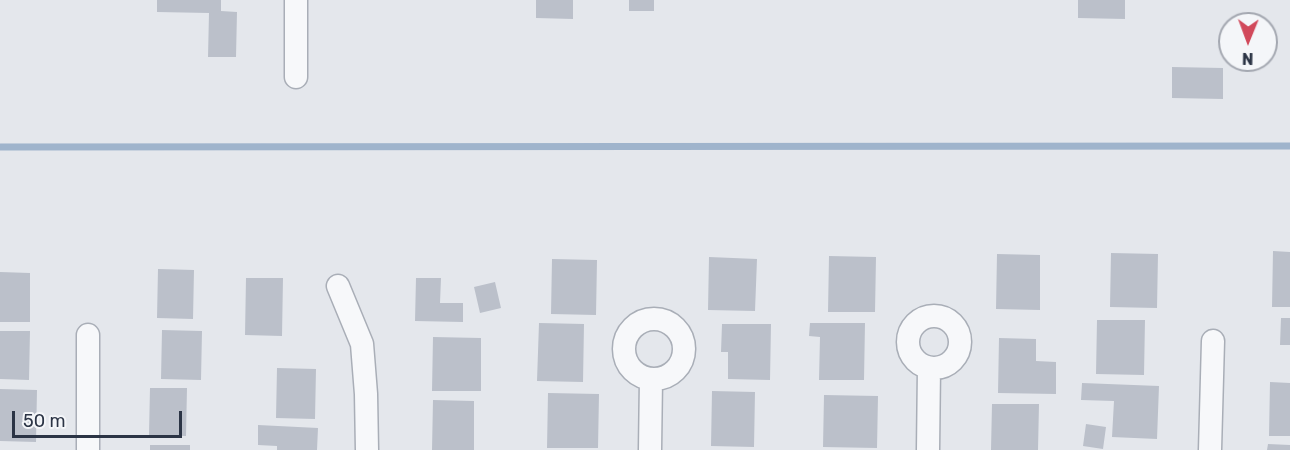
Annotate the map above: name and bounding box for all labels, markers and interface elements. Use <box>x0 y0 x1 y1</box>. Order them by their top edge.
north arrow <box>1218 12 1278 72</box>
text: N <box>1242 49 1254 68</box>
scale bar <box>15 399 184 437</box>
text: 50 m <box>23 410 66 432</box>

